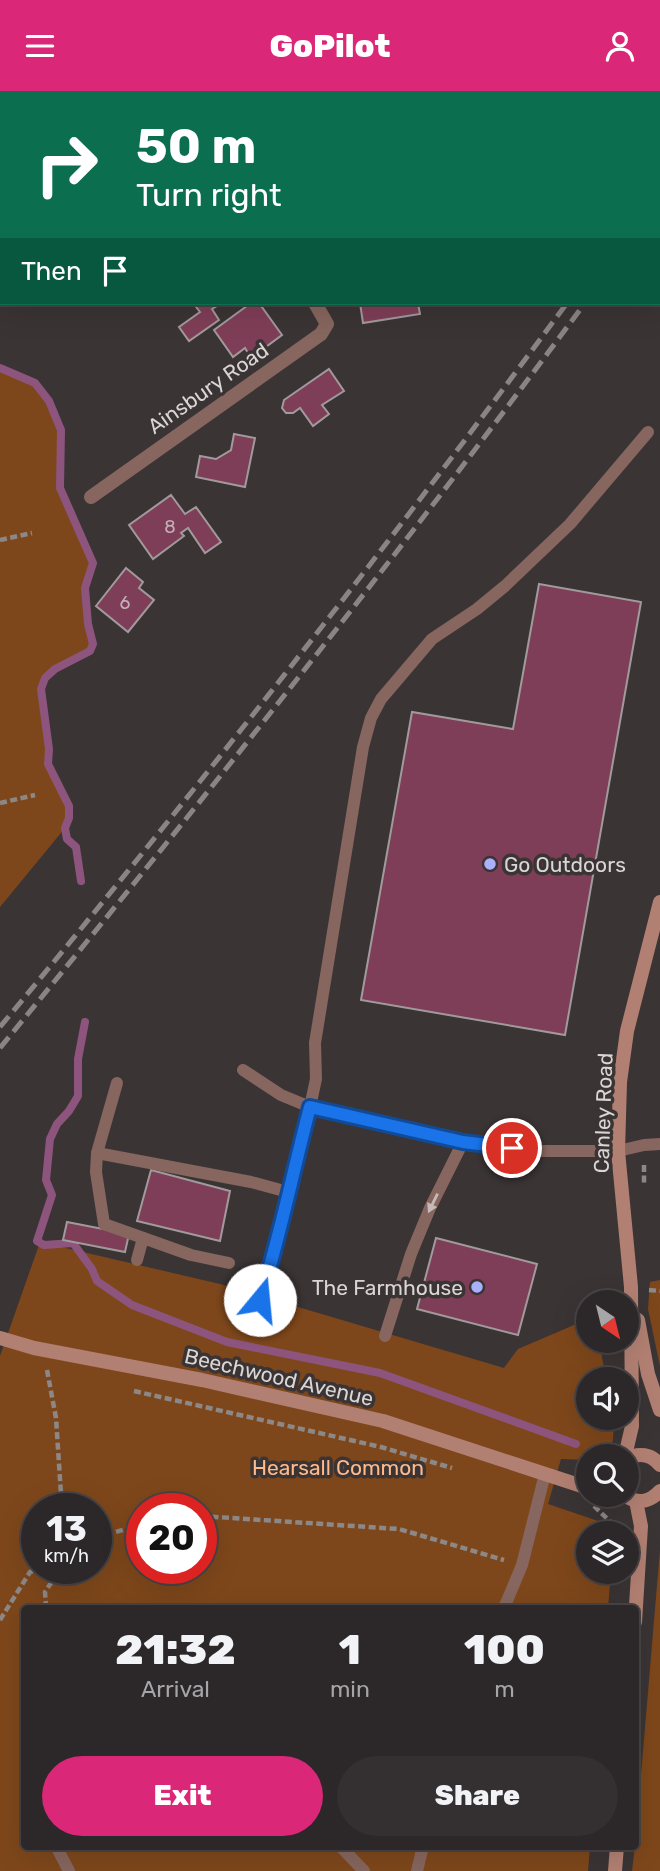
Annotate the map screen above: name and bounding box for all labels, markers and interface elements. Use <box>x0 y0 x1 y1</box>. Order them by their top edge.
icon: menu <box>21 27 59 65</box>
text: GoPilot <box>269 27 391 65</box>
icon: person <box>601 27 639 65</box>
text: 50 m <box>136 117 256 175</box>
icon: right <box>21 119 112 210</box>
text: Turn right <box>136 176 281 214</box>
icon: arrive <box>96 252 134 290</box>
text: Then <box>21 256 82 287</box>
street label: Ainsbury Road <box>143 337 273 439</box>
house number: 8 <box>164 516 176 538</box>
house number: 6 <box>120 592 131 614</box>
place label: Go Outdoors <box>504 852 626 877</box>
marker: Go Outdoors <box>482 856 498 872</box>
street label: Canley Road <box>588 1052 618 1174</box>
pin <box>482 1118 542 1178</box>
icon: arrive <box>493 1129 531 1167</box>
one-way arrow <box>427 1193 439 1213</box>
position arrow <box>223 1263 297 1337</box>
place label: The Farmhouse <box>312 1275 463 1300</box>
marker: The Farmhouse <box>469 1279 485 1295</box>
north arrow <box>576 1290 639 1353</box>
map controls <box>576 1290 639 1584</box>
street label: Beechwood Avenue <box>182 1343 376 1411</box>
button: sound <box>576 1367 639 1430</box>
button: search <box>576 1444 639 1507</box>
park label: Hearsall Common <box>252 1455 424 1480</box>
speed limit sign: 20 <box>126 1493 217 1584</box>
text: 13 <box>46 1508 87 1550</box>
button: layers <box>576 1521 639 1584</box>
text: km/h <box>44 1545 89 1567</box>
text: 21:32 <box>115 1625 236 1675</box>
text: 1 <box>339 1625 361 1675</box>
text: 100 <box>464 1625 545 1675</box>
text: Arrival <box>141 1675 210 1703</box>
text: min <box>330 1675 370 1703</box>
text: m <box>494 1675 515 1703</box>
button: Exit <box>42 1756 323 1836</box>
button: Share <box>337 1756 618 1836</box>

